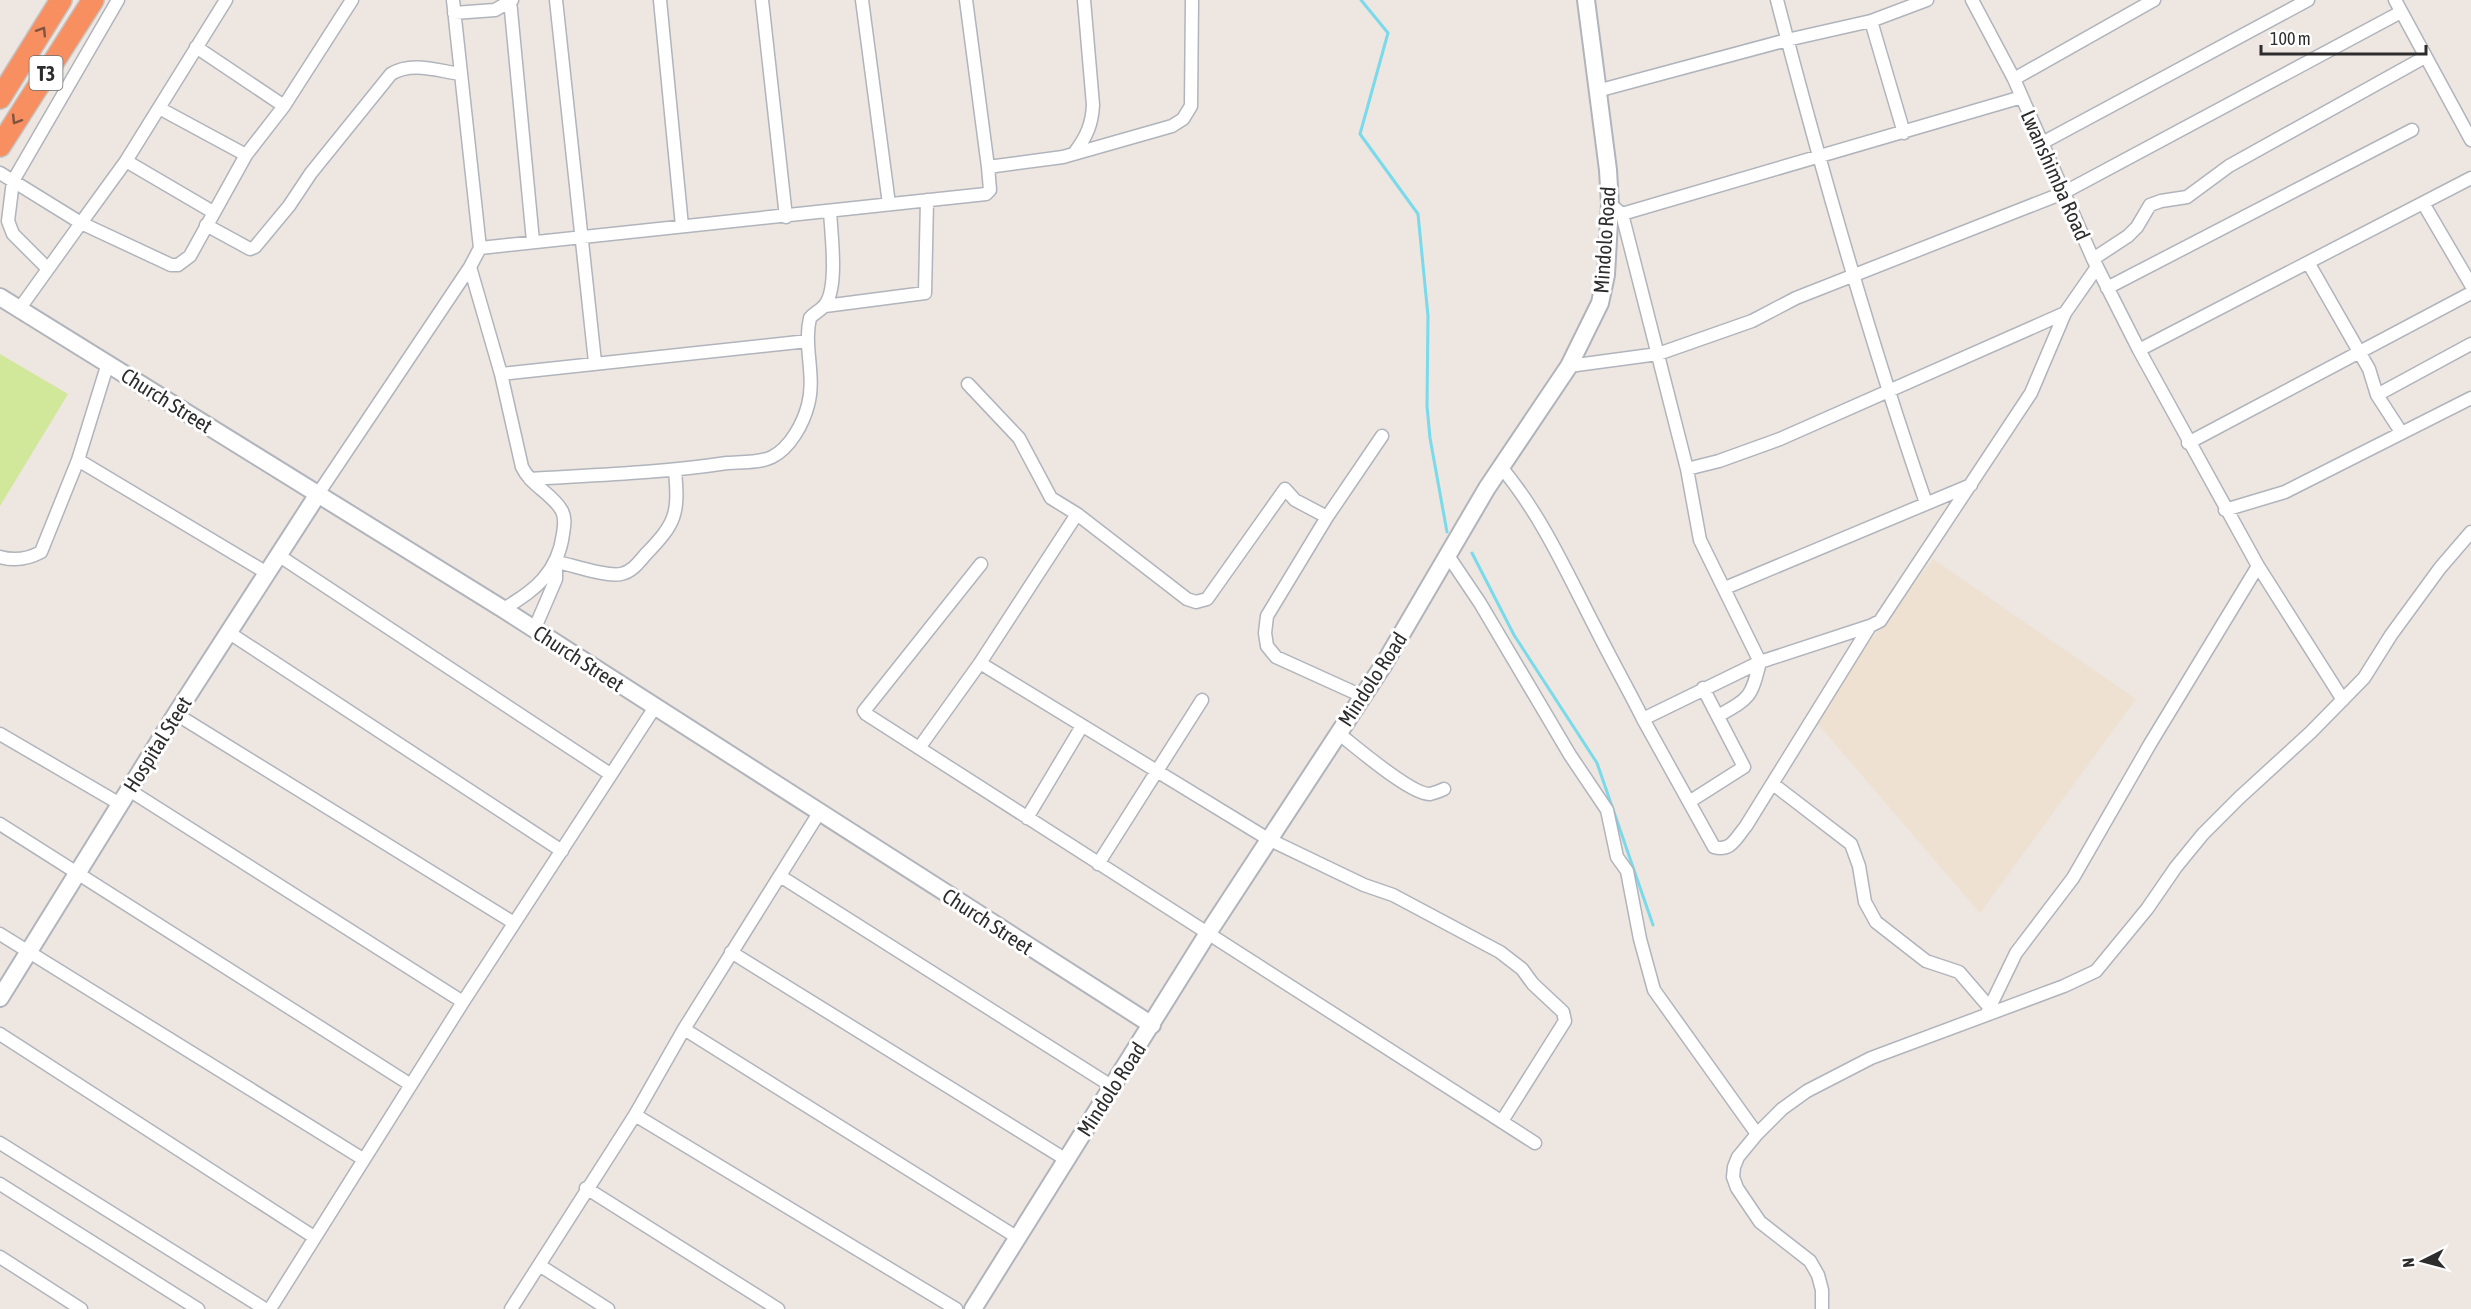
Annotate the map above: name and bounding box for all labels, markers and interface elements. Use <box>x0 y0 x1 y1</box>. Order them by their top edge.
scale bar <box>2261 18 2426 56</box>
one-way arrow <box>34 27 46 37</box>
text: 100 m <box>2270 28 2311 49</box>
road number: T3 <box>30 56 63 90</box>
street label: Lwanshimba Road <box>2017 106 2095 244</box>
one-way arrow <box>12 113 23 124</box>
street label: Mindolo Road <box>1588 186 1620 294</box>
street label: Church Street <box>117 363 217 437</box>
street label: Church Street <box>529 620 629 696</box>
street label: Mindolo Road <box>1333 628 1411 730</box>
street label: Hospital Steet <box>118 692 196 796</box>
street label: Church Street <box>938 883 1038 959</box>
street label: Mindolo Road <box>1072 1038 1150 1140</box>
north arrow <box>2393 1231 2453 1291</box>
text: N <box>2399 1257 2418 1268</box>

